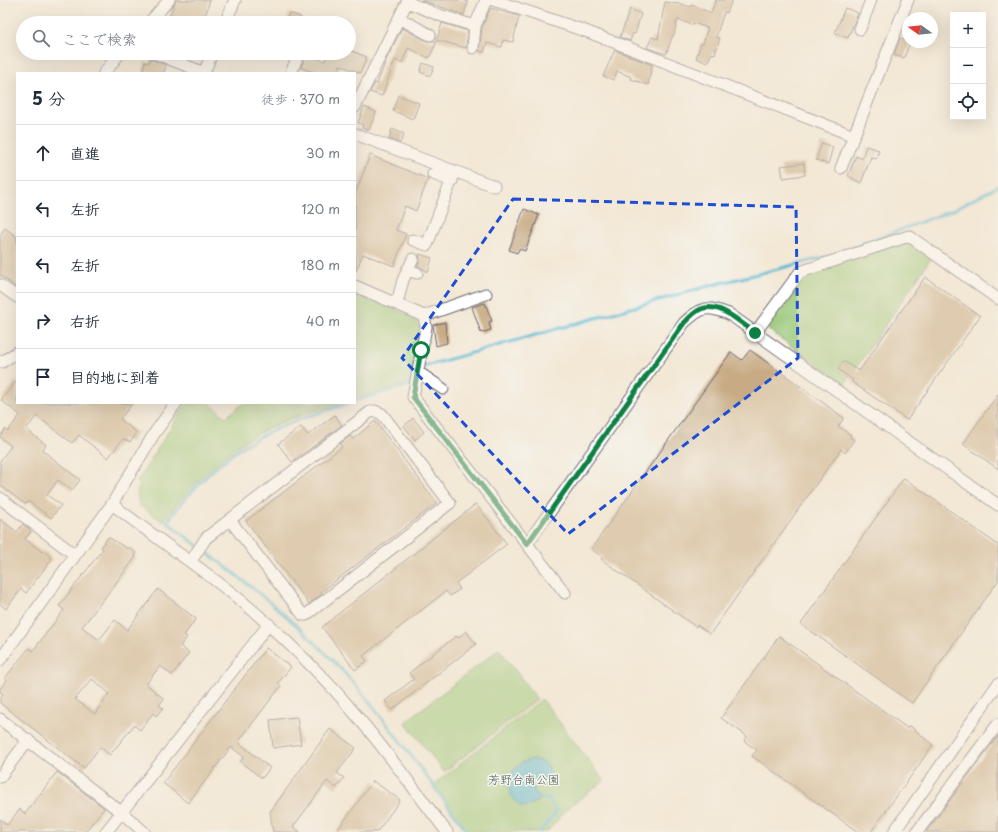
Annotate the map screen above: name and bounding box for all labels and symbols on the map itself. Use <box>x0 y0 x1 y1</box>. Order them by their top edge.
north arrow <box>902 12 938 48</box>
route end <box>746 324 764 342</box>
route start <box>412 341 430 359</box>
park label: 芳野台南公園 <box>488 770 560 788</box>

